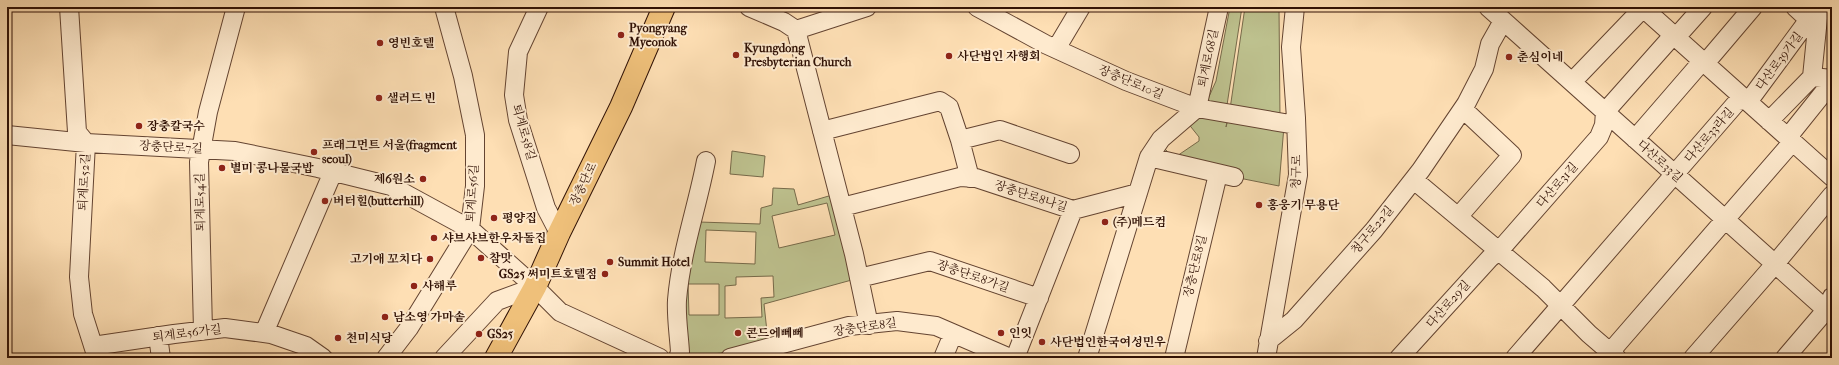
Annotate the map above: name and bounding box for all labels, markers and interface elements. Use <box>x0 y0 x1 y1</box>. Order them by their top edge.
place label: Pyongyang Myeonok <box>628 21 688 50</box>
street label: 퇴계로68길 <box>1195 28 1221 88</box>
street label: 다산로39가길 <box>1753 29 1805 93</box>
marker: Pyongyang Myeonok <box>616 30 626 40</box>
place label: 영빈호텔 <box>388 36 434 50</box>
marker: 영빈호텔 <box>375 38 385 48</box>
place label: Kyungdong Presbyterian Church <box>744 41 852 70</box>
place label: 사단법인 자행회 <box>957 49 1041 63</box>
marker: Kyungdong Presbyterian Church <box>731 50 741 60</box>
place label: 춘심이네 <box>1517 50 1563 64</box>
marker: 사단법인 자행회 <box>944 51 954 61</box>
marker: 춘심이네 <box>1504 52 1514 62</box>
street label: 장충단로10길 <box>1097 62 1165 102</box>
place label: 샐러드 빈 <box>387 91 436 105</box>
marker: 샐러드 빈 <box>374 93 384 103</box>
street label: 퇴계로58길 <box>509 102 539 162</box>
street label: 다산로33라길 <box>1681 105 1737 165</box>
place label: 장충칼국수 <box>147 119 205 133</box>
marker: 장충칼국수 <box>134 121 144 131</box>
street label: 다산로33길 <box>1634 137 1686 185</box>
street label: 장충단로7길 <box>139 138 203 156</box>
place label: 프래그먼트 서울(fragment seoul) <box>322 138 458 166</box>
marker: 프래그먼트 서울(fragment seoul) <box>309 147 319 157</box>
street label: 퇴계로52길 <box>75 153 93 211</box>
street label: 청구로 <box>1288 154 1304 190</box>
street label: 다산로31길 <box>1533 159 1581 211</box>
street label: 장충단로 <box>567 160 600 208</box>
place label: 별미 콩나물국밥 <box>230 161 314 175</box>
marker: 별미 콩나물국밥 <box>217 163 227 173</box>
street label: 퇴계로56길 <box>463 164 481 222</box>
place label: 제6원소 <box>374 172 415 186</box>
street label: 퇴계로54길 <box>192 173 208 231</box>
marker: 제6원소 <box>418 174 428 184</box>
street label: 장충단로8나길 <box>993 178 1069 214</box>
place label: 버터힐(butterhill) <box>333 194 424 208</box>
marker: 버터힐(butterhill) <box>320 196 330 206</box>
place label: 홍웅기 무용단 <box>1267 198 1340 212</box>
marker: 홍웅기 무용단 <box>1254 200 1264 210</box>
street label: 청구로22길 <box>1348 203 1396 257</box>
place label: 평양집 <box>502 211 537 225</box>
marker: 평양집 <box>489 213 499 223</box>
place label: (주)메드컴 <box>1113 215 1166 229</box>
marker: (주)메드컴 <box>1100 217 1110 227</box>
place label: 샤브샤브한우차돌집 <box>442 231 546 245</box>
marker: 샤브샤브한우차돌집 <box>429 233 439 243</box>
street label: 장충단로8길 <box>1180 233 1210 299</box>
place label: 참맛 <box>489 251 513 265</box>
place label: 고기애 꼬치다 <box>350 252 422 266</box>
marker: 참맛 <box>476 253 486 263</box>
marker: 고기애 꼬치다 <box>425 254 435 264</box>
place label: Summit Hotel <box>618 255 691 269</box>
marker: Summit Hotel <box>605 257 615 267</box>
street label: 장충단로8가길 <box>935 257 1011 295</box>
place label: GS25 써미트호텔점 <box>499 267 597 281</box>
marker: GS25 써미트호텔점 <box>600 269 610 279</box>
street label: 다산로29길 <box>1423 277 1473 331</box>
place label: 사해루 <box>422 279 457 293</box>
marker: 사해루 <box>409 281 419 291</box>
place label: 남소영 가마솥 <box>393 310 466 324</box>
marker: 남소영 가마솥 <box>380 312 390 322</box>
street label: 장충단로8길 <box>832 316 898 338</box>
street label: 퇴계로56가길 <box>152 322 222 344</box>
place label: 콘드에뻬뻬 <box>746 326 804 340</box>
place label: 인잇 <box>1009 326 1032 340</box>
place label: GS25 <box>487 327 514 341</box>
marker: 콘드에뻬뻬 <box>733 328 743 338</box>
marker: 인잇 <box>996 328 1006 338</box>
marker: GS25 <box>474 329 484 339</box>
place label: 천미식당 <box>346 331 393 345</box>
marker: 천미식당 <box>333 333 343 343</box>
place label: 사단법인한국여성민우 <box>1050 335 1166 349</box>
marker: 사단법인한국여성민우 <box>1037 337 1047 347</box>

